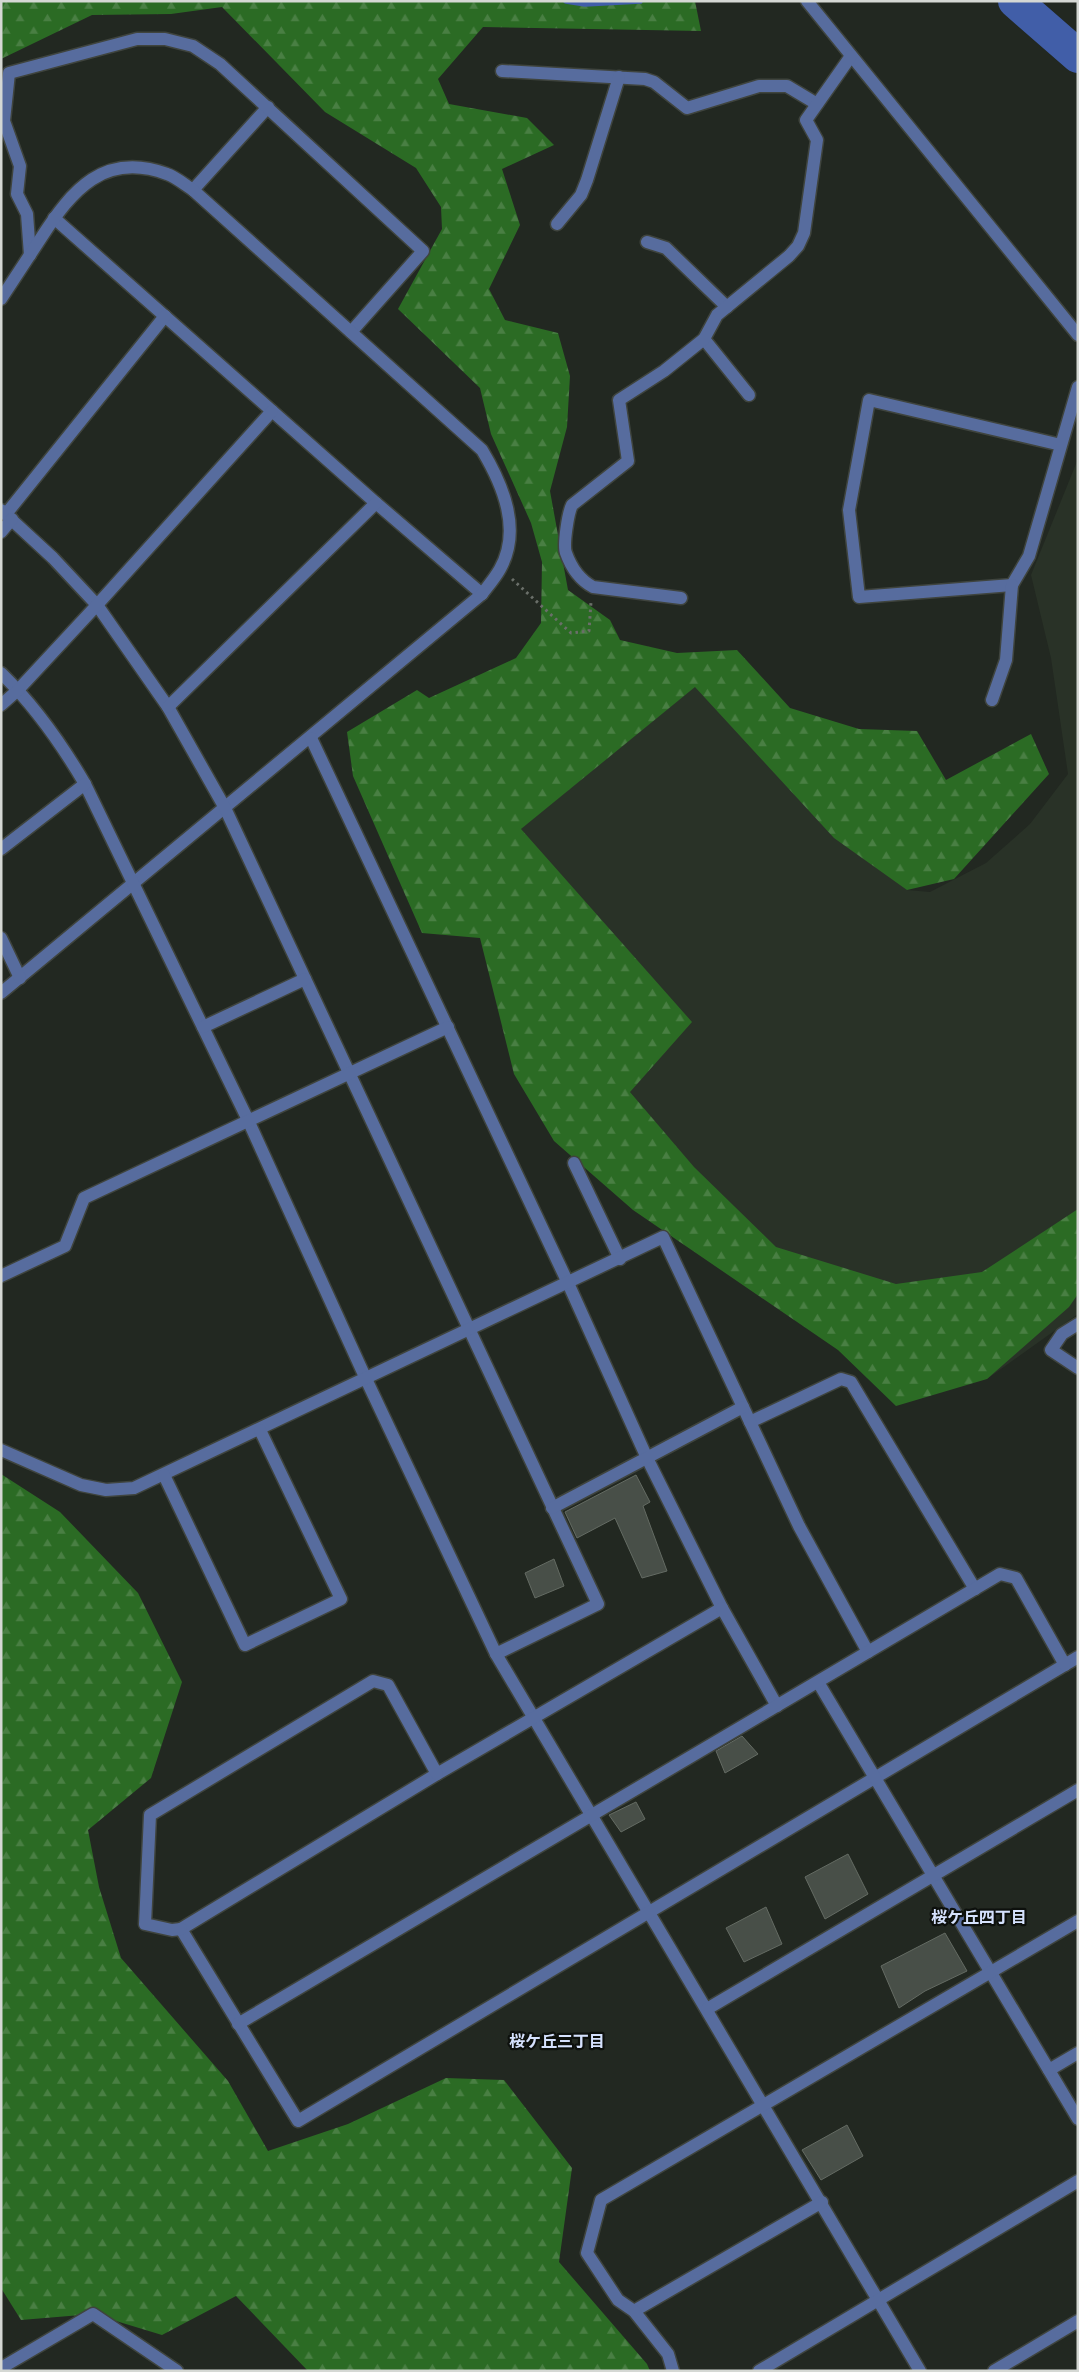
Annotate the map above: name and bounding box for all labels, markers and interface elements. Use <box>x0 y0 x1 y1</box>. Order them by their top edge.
district label: 桜ケ丘四丁目 <box>931 1907 1027 1927</box>
district label: 桜ケ丘三丁目 <box>509 2031 605 2051</box>

